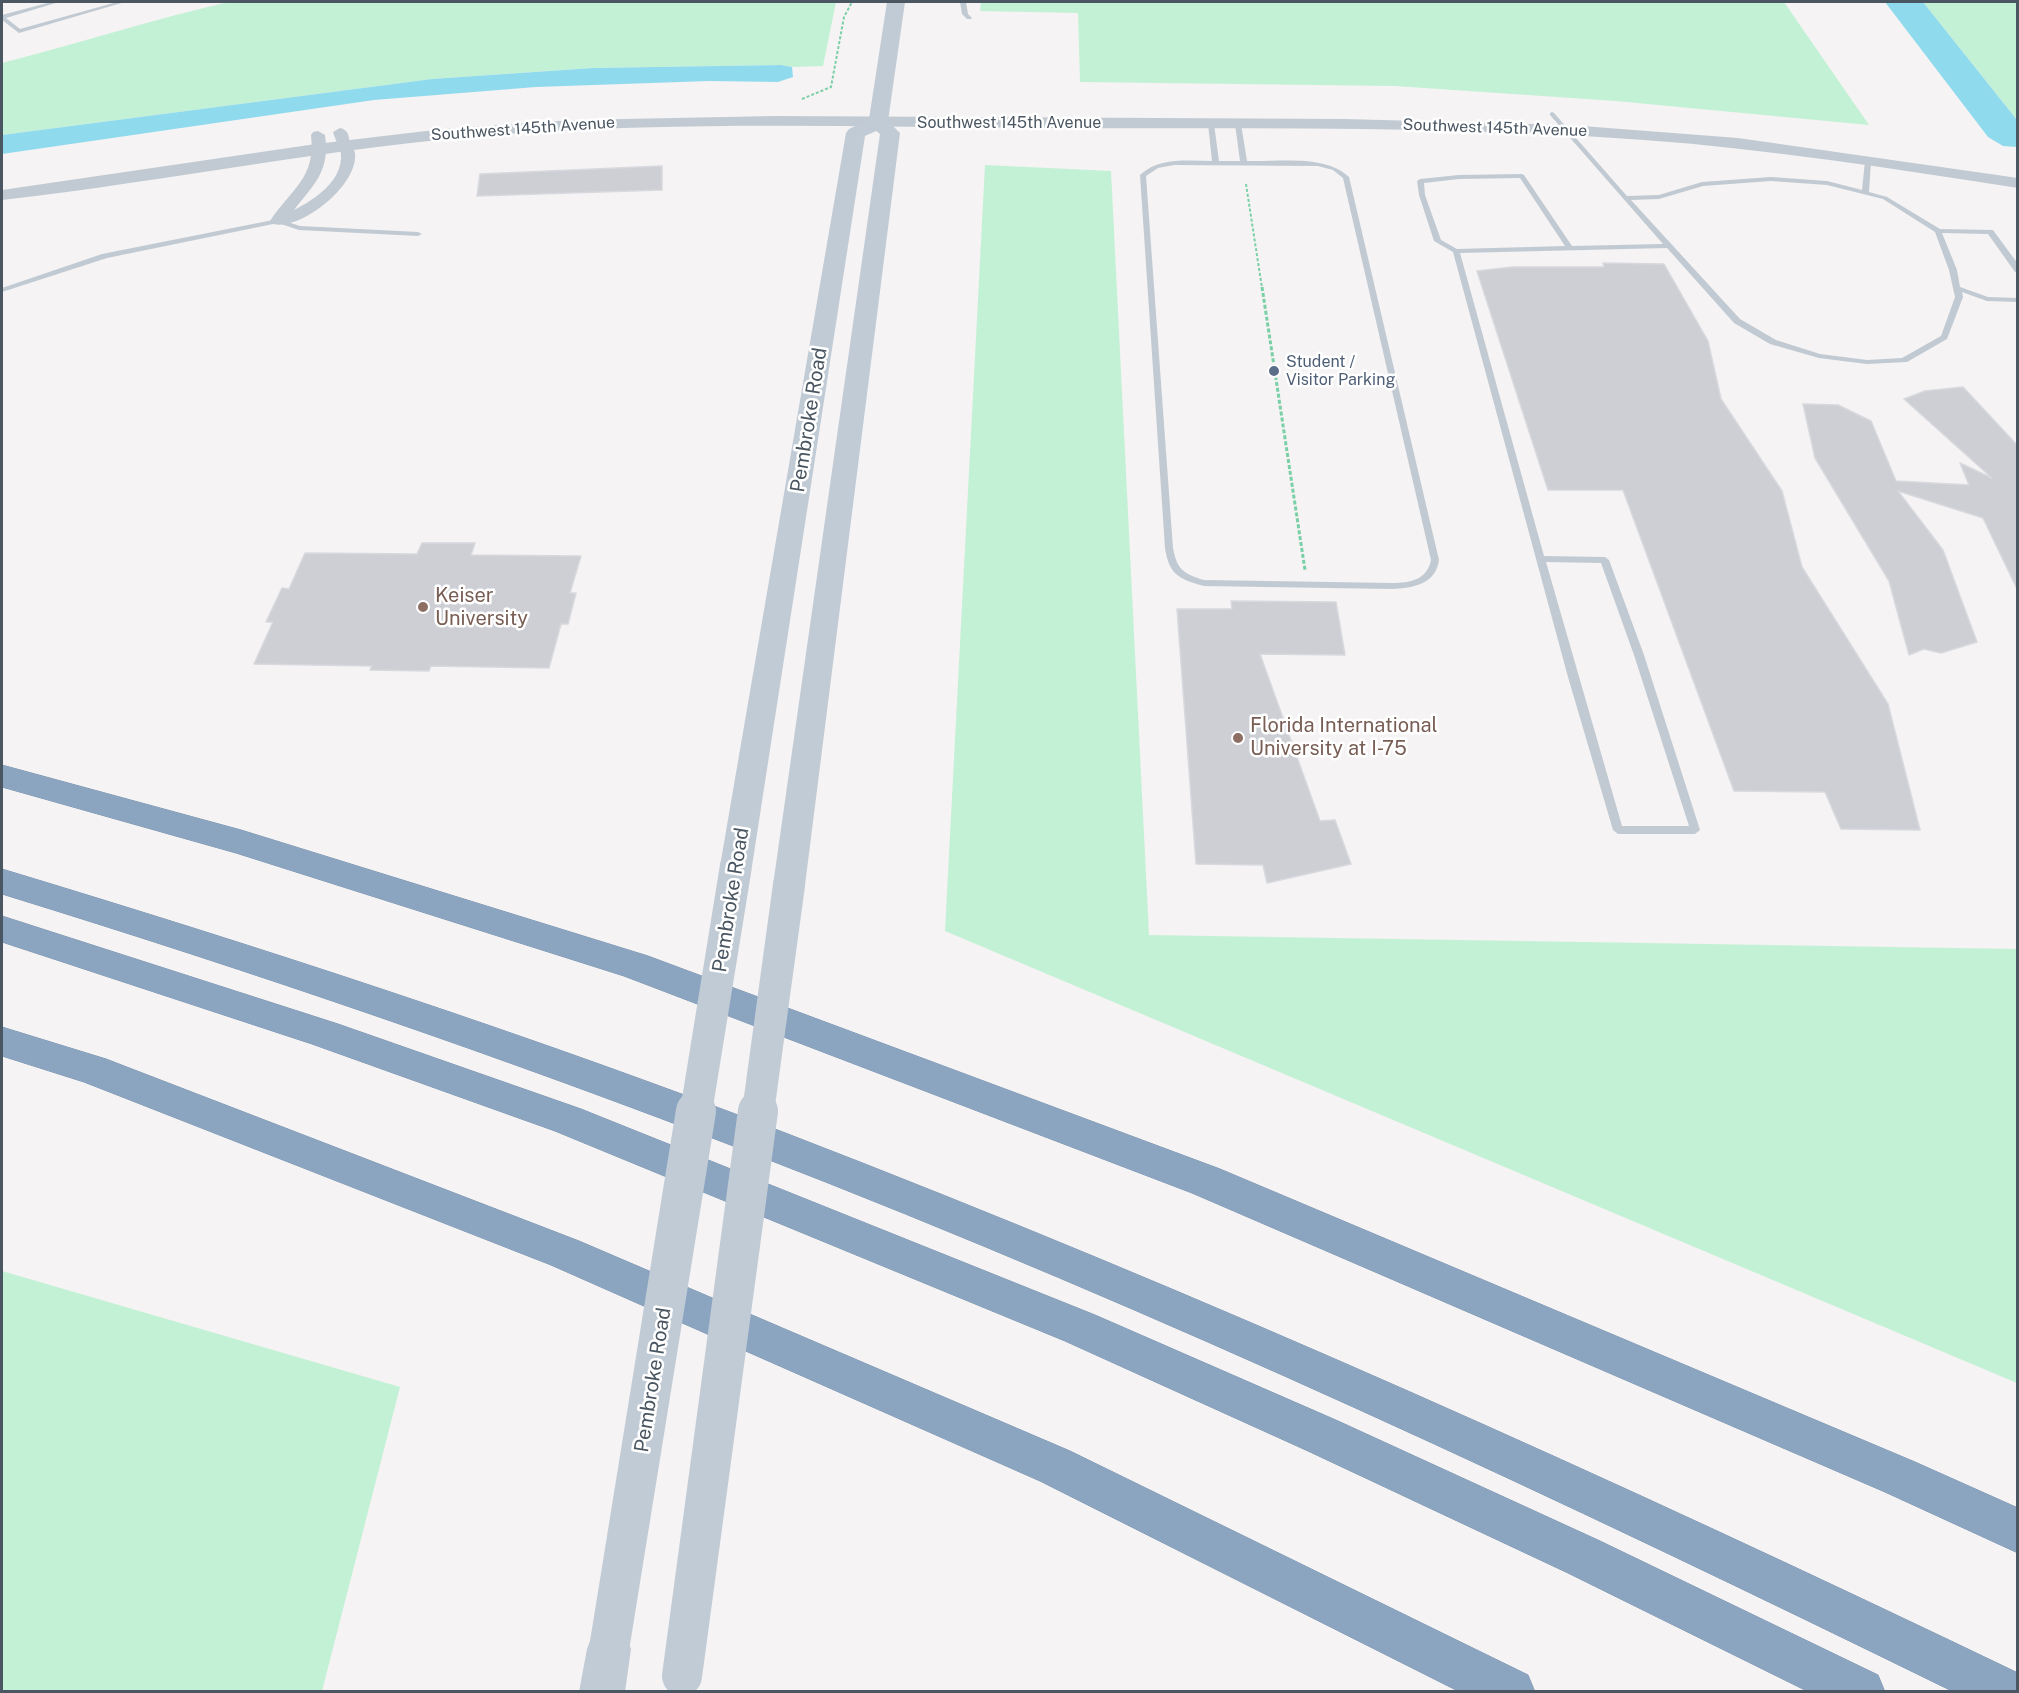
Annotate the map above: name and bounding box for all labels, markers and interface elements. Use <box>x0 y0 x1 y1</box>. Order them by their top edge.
street label: Southwest 145th Avenue <box>430 113 616 145</box>
street label: Southwest 145th Avenue <box>917 113 1101 133</box>
street label: Southwest 145th Avenue <box>1402 115 1588 141</box>
street label: Pembroke Road <box>786 346 832 494</box>
place label: Student / Visitor Parking <box>1286 352 1395 390</box>
marker: Student / Visitor Parking <box>1267 364 1281 378</box>
place label: Keiser University <box>435 584 528 631</box>
marker: Keiser University <box>416 600 430 614</box>
place label: Florida International University at I-75 <box>1250 714 1438 761</box>
marker: Florida International University at I-75 <box>1231 731 1245 745</box>
street label: Pembroke Road <box>708 826 754 974</box>
street label: Pembroke Road <box>630 1306 676 1454</box>

